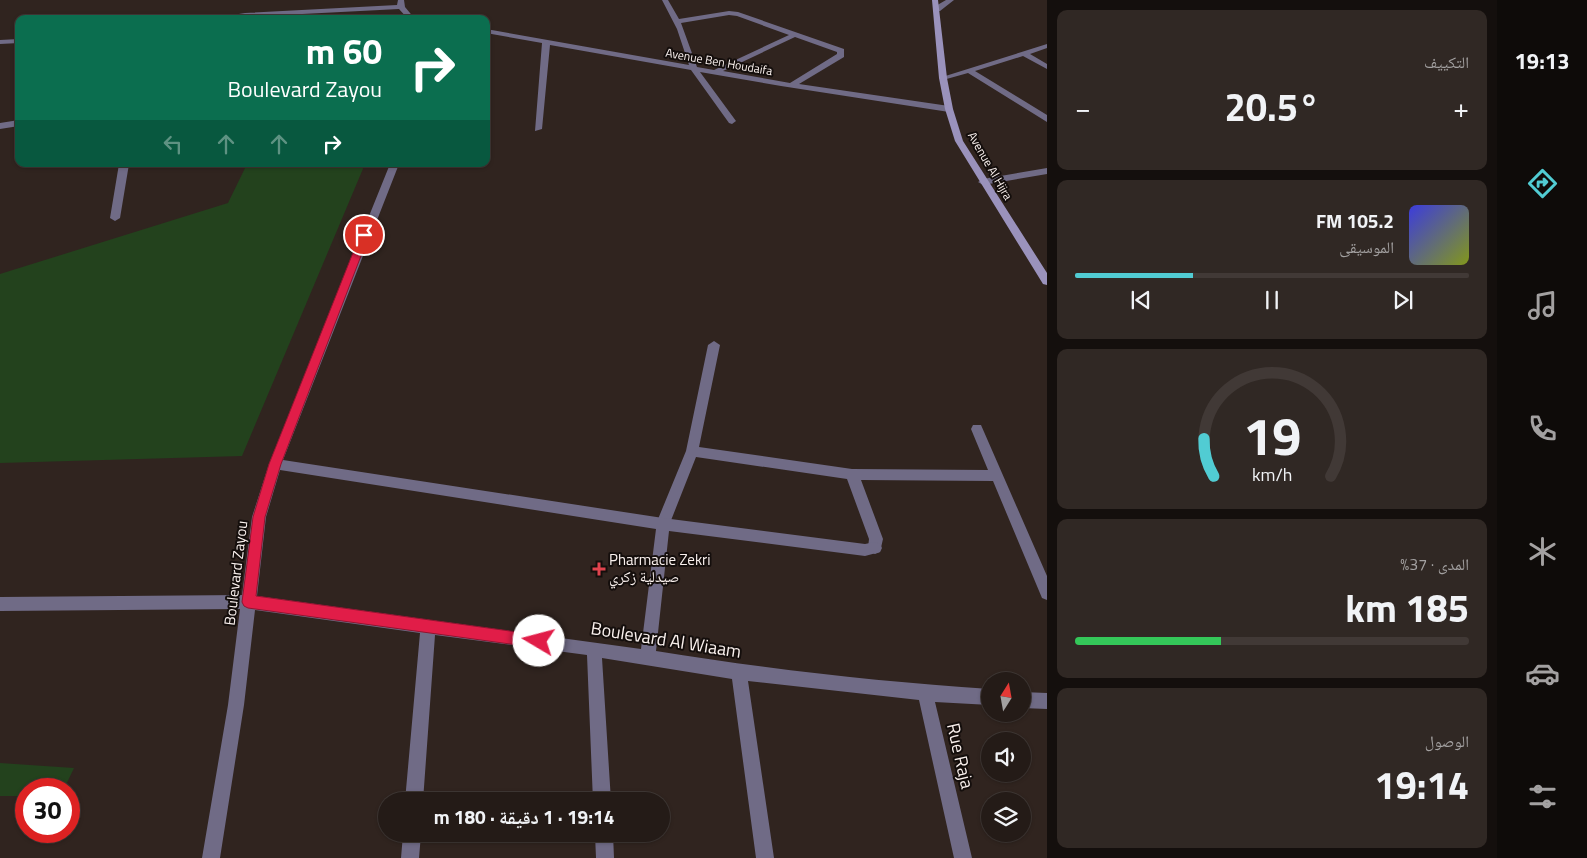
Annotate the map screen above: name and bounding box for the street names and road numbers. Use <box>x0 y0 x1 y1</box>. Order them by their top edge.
street label: Avenue Ben Houdaifa <box>664 43 774 80</box>
street label: Avenue Al Hijra <box>963 128 1018 204</box>
street label: Boulevard Zayou <box>218 519 253 627</box>
street label: Boulevard Al Wiaam <box>589 614 743 665</box>
street label: Rue Raja <box>940 720 981 791</box>

